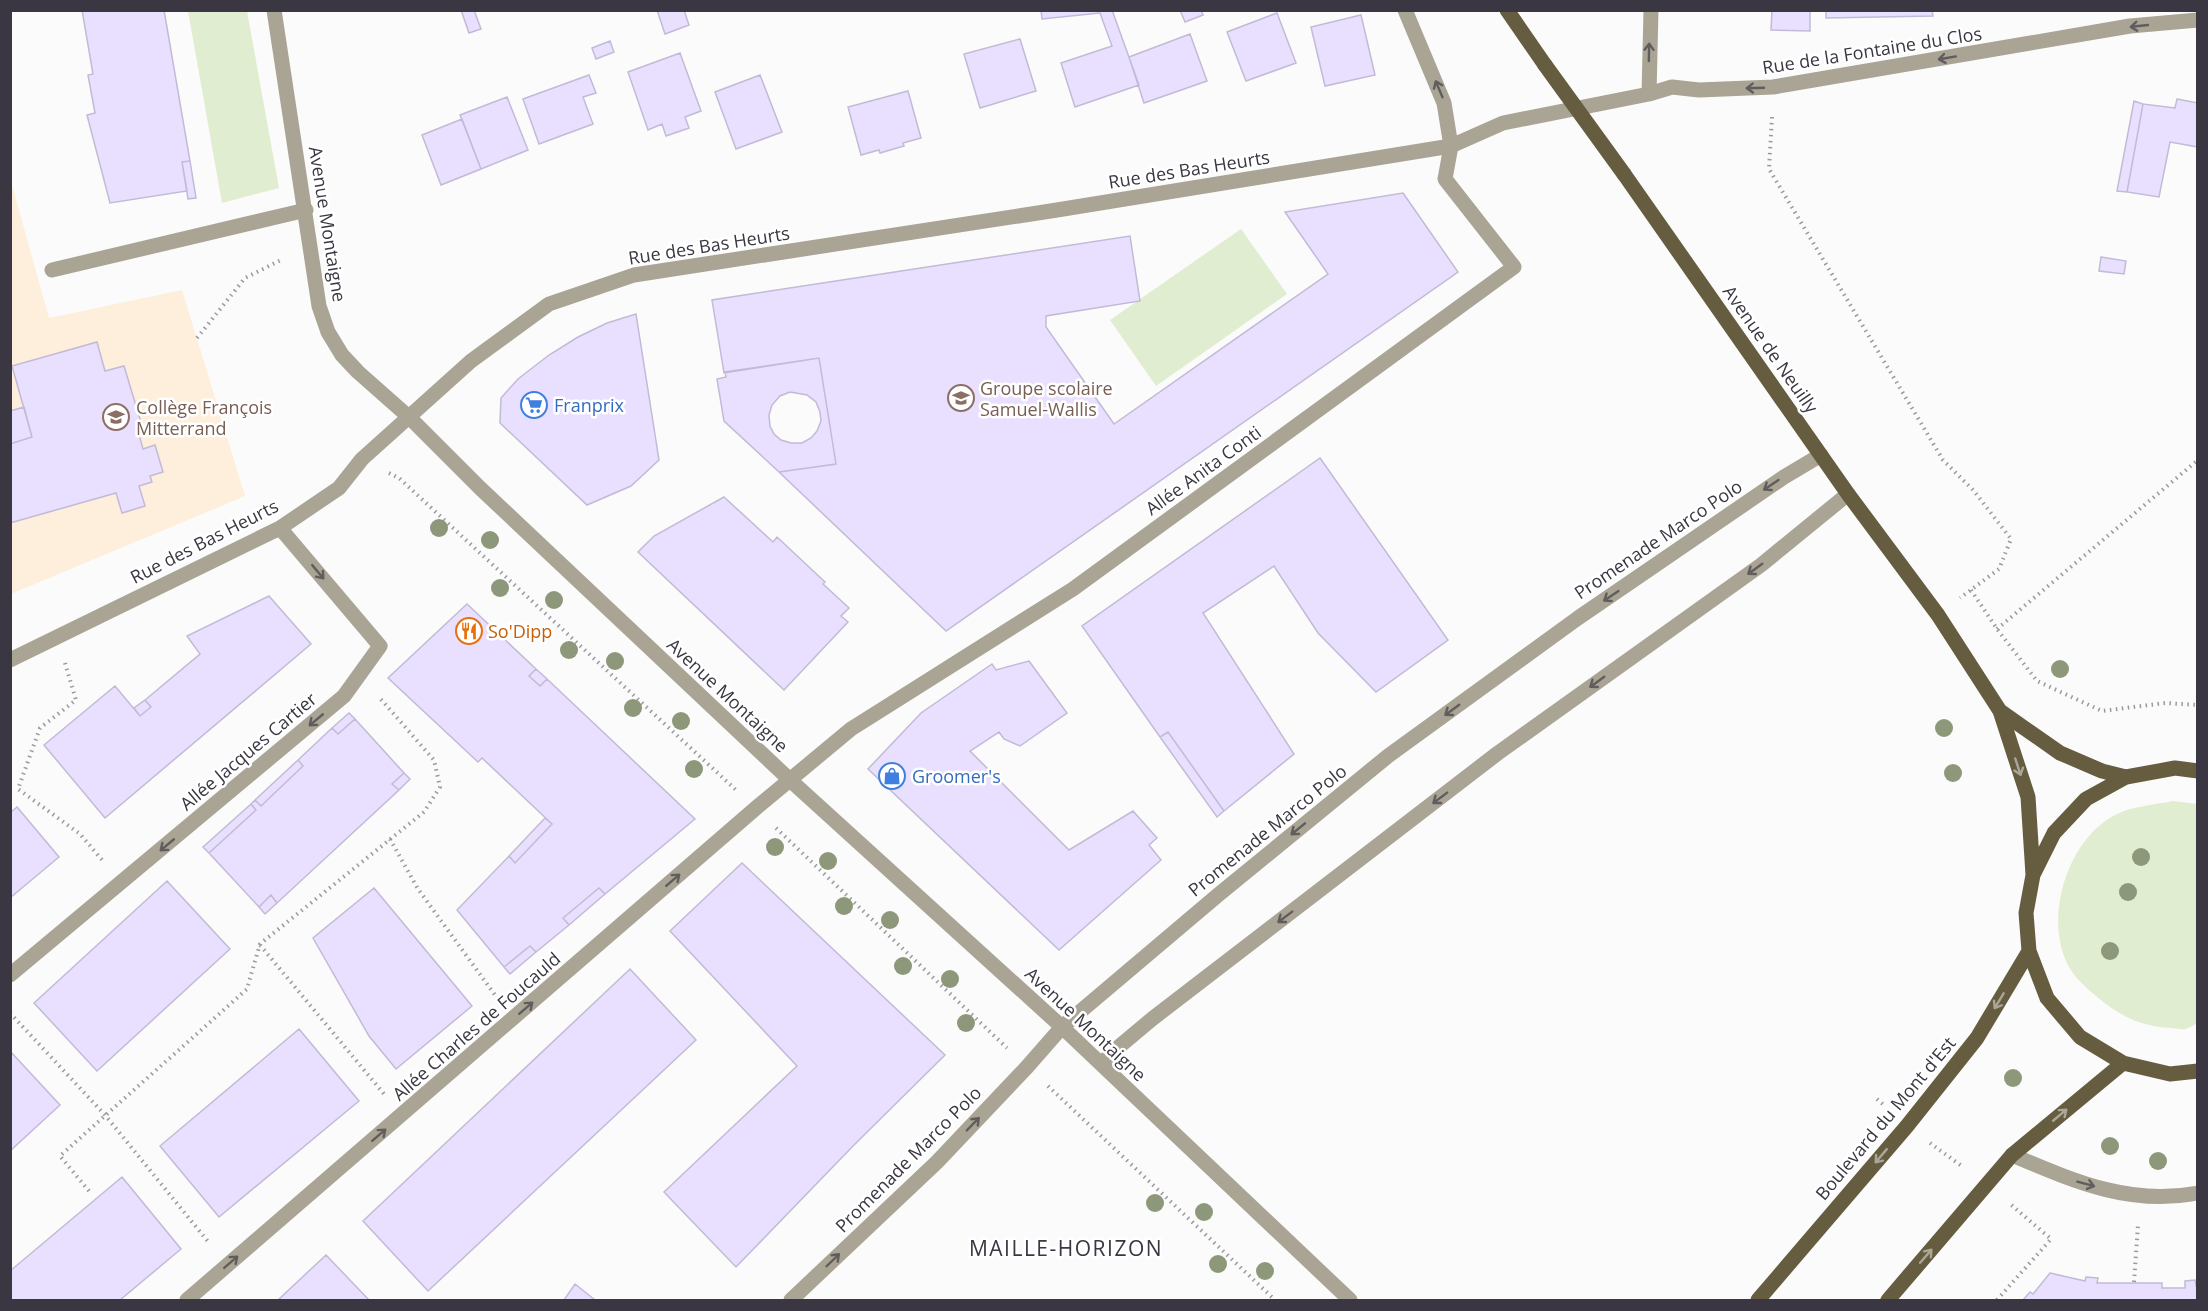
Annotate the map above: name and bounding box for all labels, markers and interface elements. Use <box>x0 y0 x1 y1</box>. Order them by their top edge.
one-way arrow <box>2130 20 2150 31</box>
street label: Rue de la Fontaine du Clos <box>1761 21 1983 79</box>
one-way arrow <box>1643 43 1655 63</box>
one-way arrow <box>1938 52 1957 63</box>
one-way arrow <box>1432 81 1444 99</box>
one-way arrow <box>1745 82 1765 94</box>
street label: Avenue Montaigne <box>304 144 352 304</box>
street label: Rue des Bas Heurts <box>1107 144 1271 194</box>
street label: Rue des Bas Heurts <box>627 220 791 270</box>
street label: Avenue de Neuilly <box>1718 280 1825 418</box>
place label: Groupe scolaire Samuel-Wallis <box>980 376 1113 421</box>
school or university icon: Groupe scolaire Samuel-Wallis <box>946 383 976 413</box>
supermarket icon: Franprix <box>519 390 549 420</box>
place label: Franprix <box>554 393 625 417</box>
place label: Collège François Mitterrand <box>136 395 272 440</box>
school or university icon: Collège François Mitterrand <box>101 402 131 432</box>
street label: Allée Anita Conti <box>1140 420 1266 520</box>
street label: Promenade Marco Polo <box>1569 474 1747 604</box>
one-way arrow <box>1764 479 1780 491</box>
street label: Rue des Bas Heurts <box>126 493 282 589</box>
one-way arrow <box>1748 562 1764 575</box>
one-way arrow <box>311 564 324 580</box>
one-way arrow <box>1603 590 1619 602</box>
restaurant icon: So'Dipp <box>454 616 484 646</box>
place label: So'Dipp <box>488 619 552 643</box>
street label: Avenue Montaigne <box>662 633 794 757</box>
one-way arrow <box>1589 676 1605 689</box>
street label: Allée Jacques Cartier <box>175 686 322 815</box>
one-way arrow <box>1445 703 1461 716</box>
one-way arrow <box>309 713 324 727</box>
one-way arrow <box>2013 757 2024 776</box>
street label: Promenade Marco Polo <box>1183 759 1351 901</box>
shop icon: Groomer's <box>877 761 907 791</box>
place label: Groomer's <box>912 764 1001 788</box>
one-way arrow <box>1432 791 1448 804</box>
one-way arrow <box>1290 823 1306 836</box>
one-way arrow <box>159 838 175 851</box>
one-way arrow <box>665 873 681 886</box>
one-way arrow <box>1277 910 1293 923</box>
street label: Allée Charles de Foucauld <box>387 946 565 1106</box>
street label: Avenue Montaigne <box>1020 962 1152 1086</box>
one-way arrow <box>1993 992 2005 1009</box>
one-way arrow <box>518 1001 534 1014</box>
street label: Boulevard du Mont d'Est <box>1810 1031 1960 1205</box>
street label: Promenade Marco Polo <box>830 1081 986 1237</box>
one-way arrow <box>2052 1108 2067 1122</box>
one-way arrow <box>966 1117 980 1132</box>
one-way arrow <box>371 1128 386 1142</box>
one-way arrow <box>1874 1148 1888 1163</box>
one-way arrow <box>2076 1179 2095 1191</box>
district label: MAILLE-HORIZON <box>969 1234 1163 1262</box>
one-way arrow <box>1920 1248 1933 1264</box>
one-way arrow <box>826 1253 841 1267</box>
one-way arrow <box>223 1256 239 1269</box>

